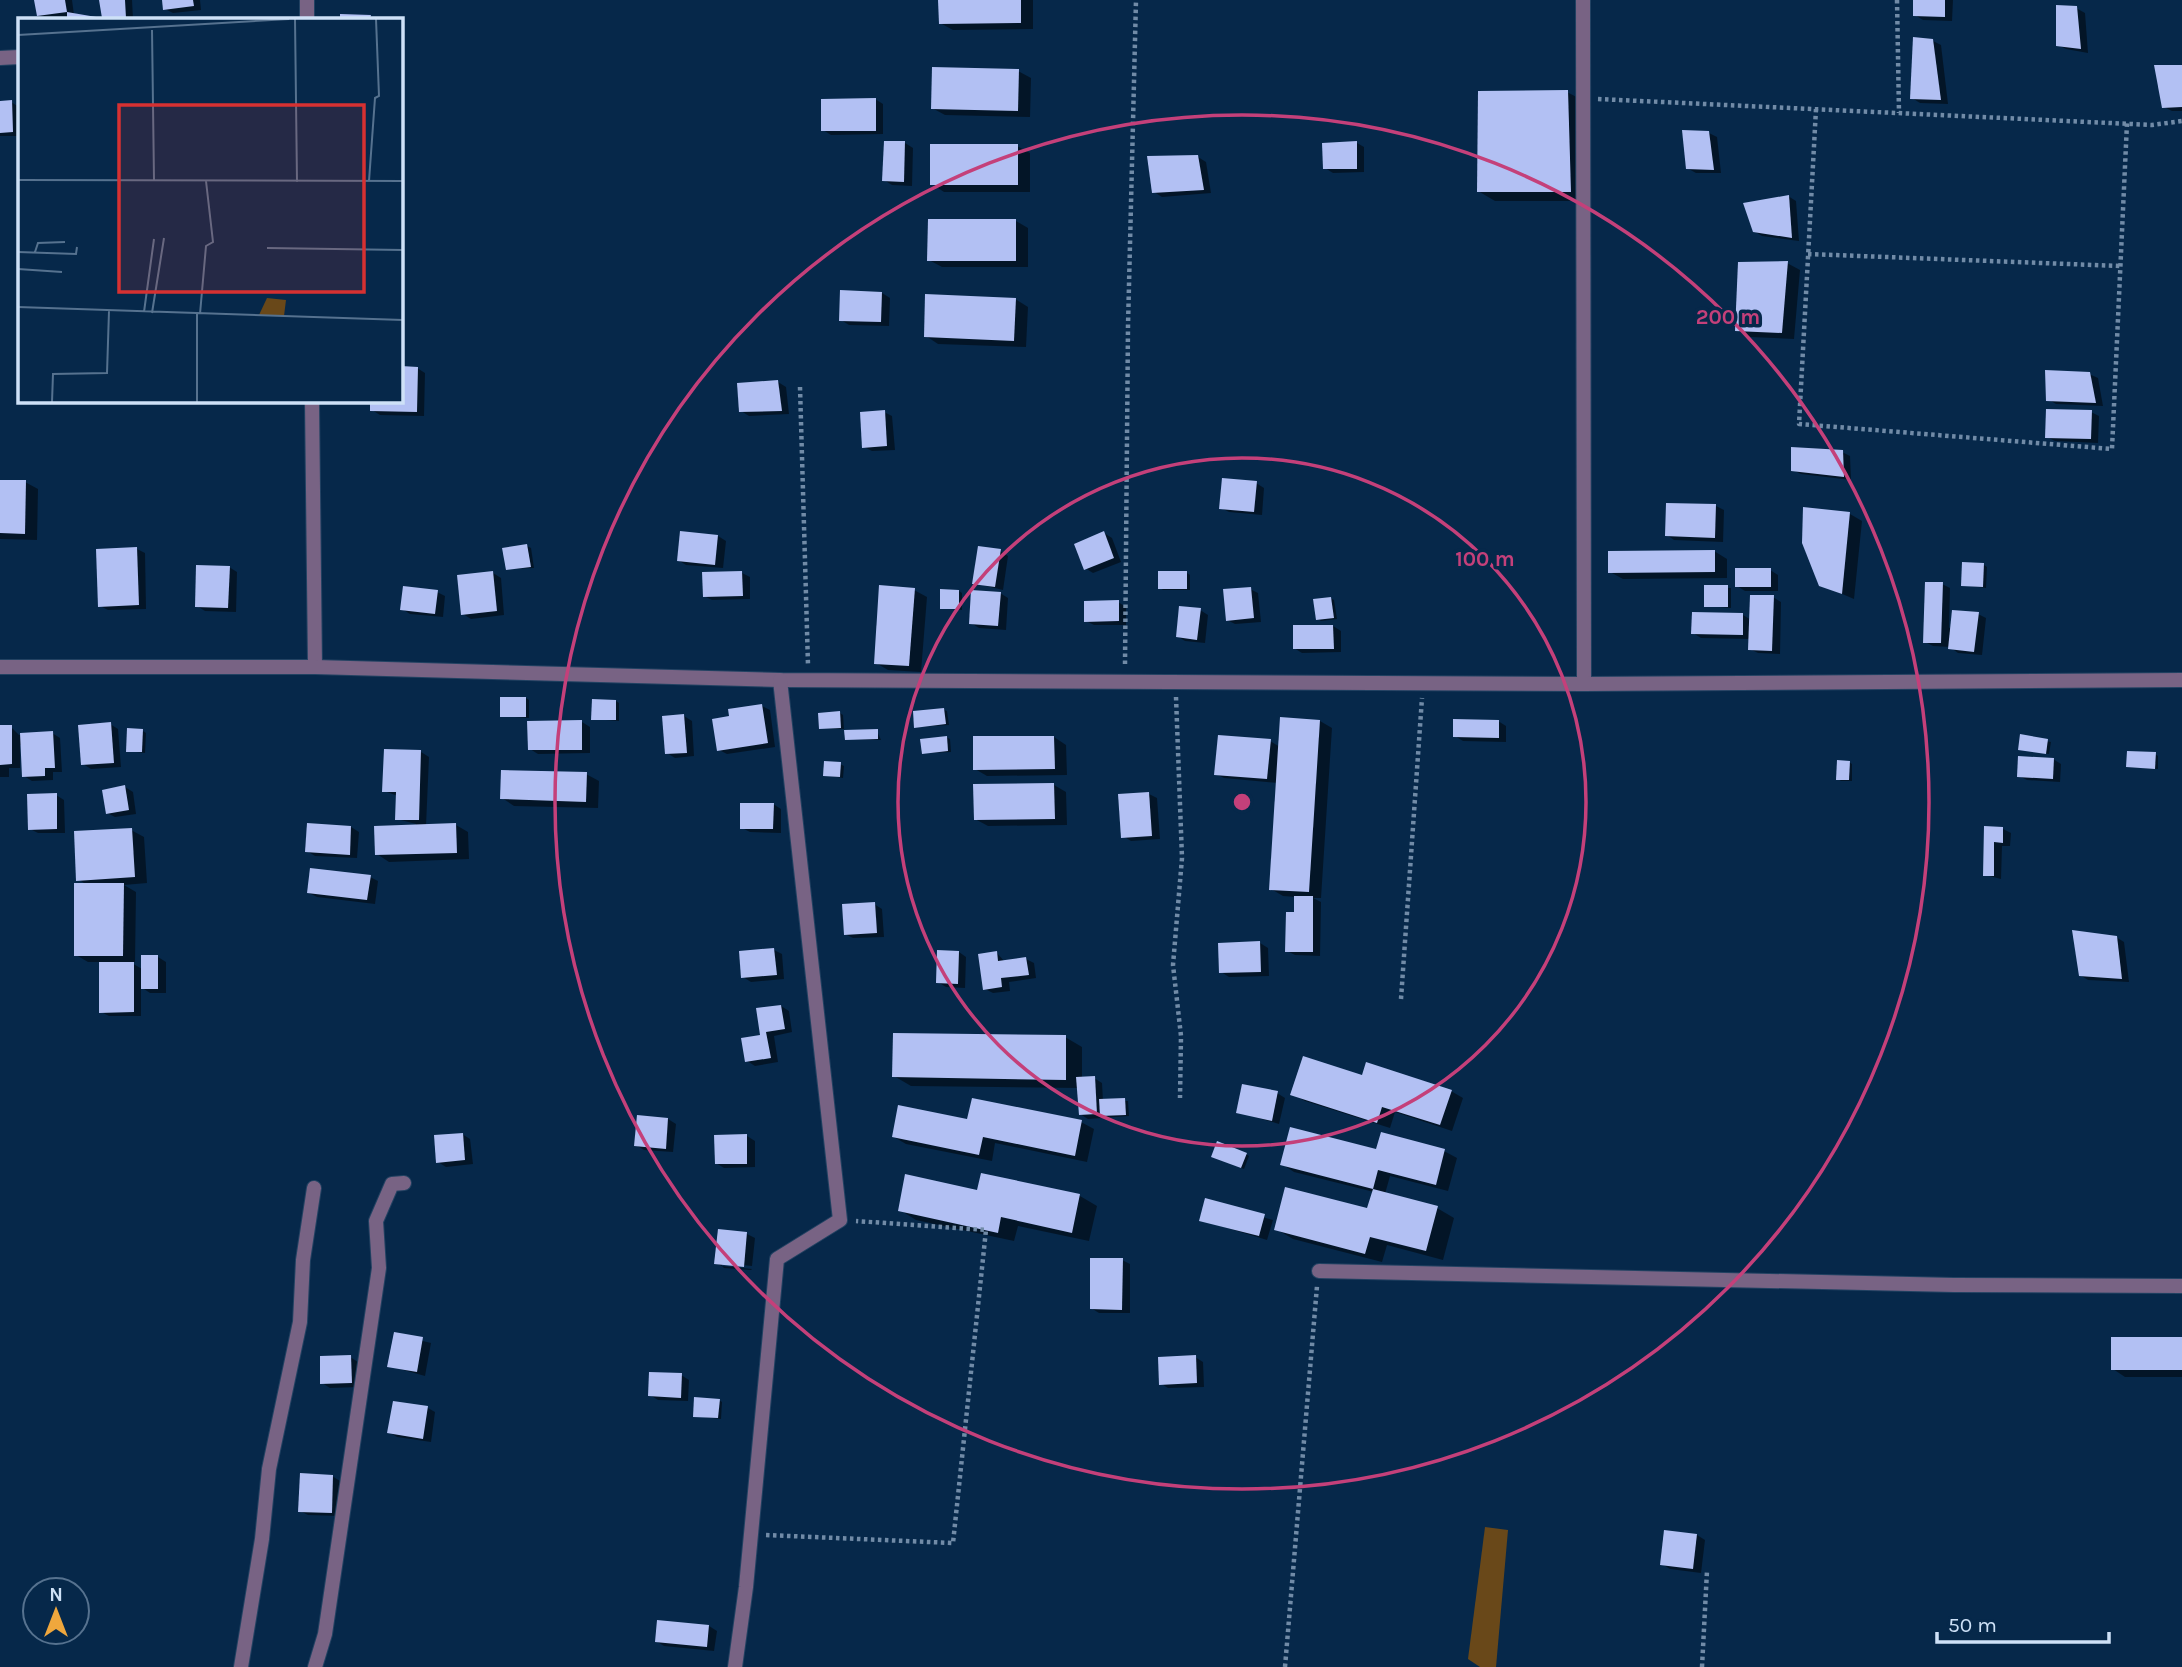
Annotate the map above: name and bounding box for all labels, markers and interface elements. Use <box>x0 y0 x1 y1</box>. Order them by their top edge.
inset map <box>18 18 402 402</box>
text: 200 m <box>1696 305 1760 329</box>
text: 100 m <box>1455 547 1515 571</box>
centre of rings <box>1230 790 1254 814</box>
north arrow <box>21 1576 91 1646</box>
text: N <box>49 1584 63 1606</box>
scale bar <box>1937 1600 2108 1644</box>
text: 50 m <box>1948 1613 1997 1637</box>

